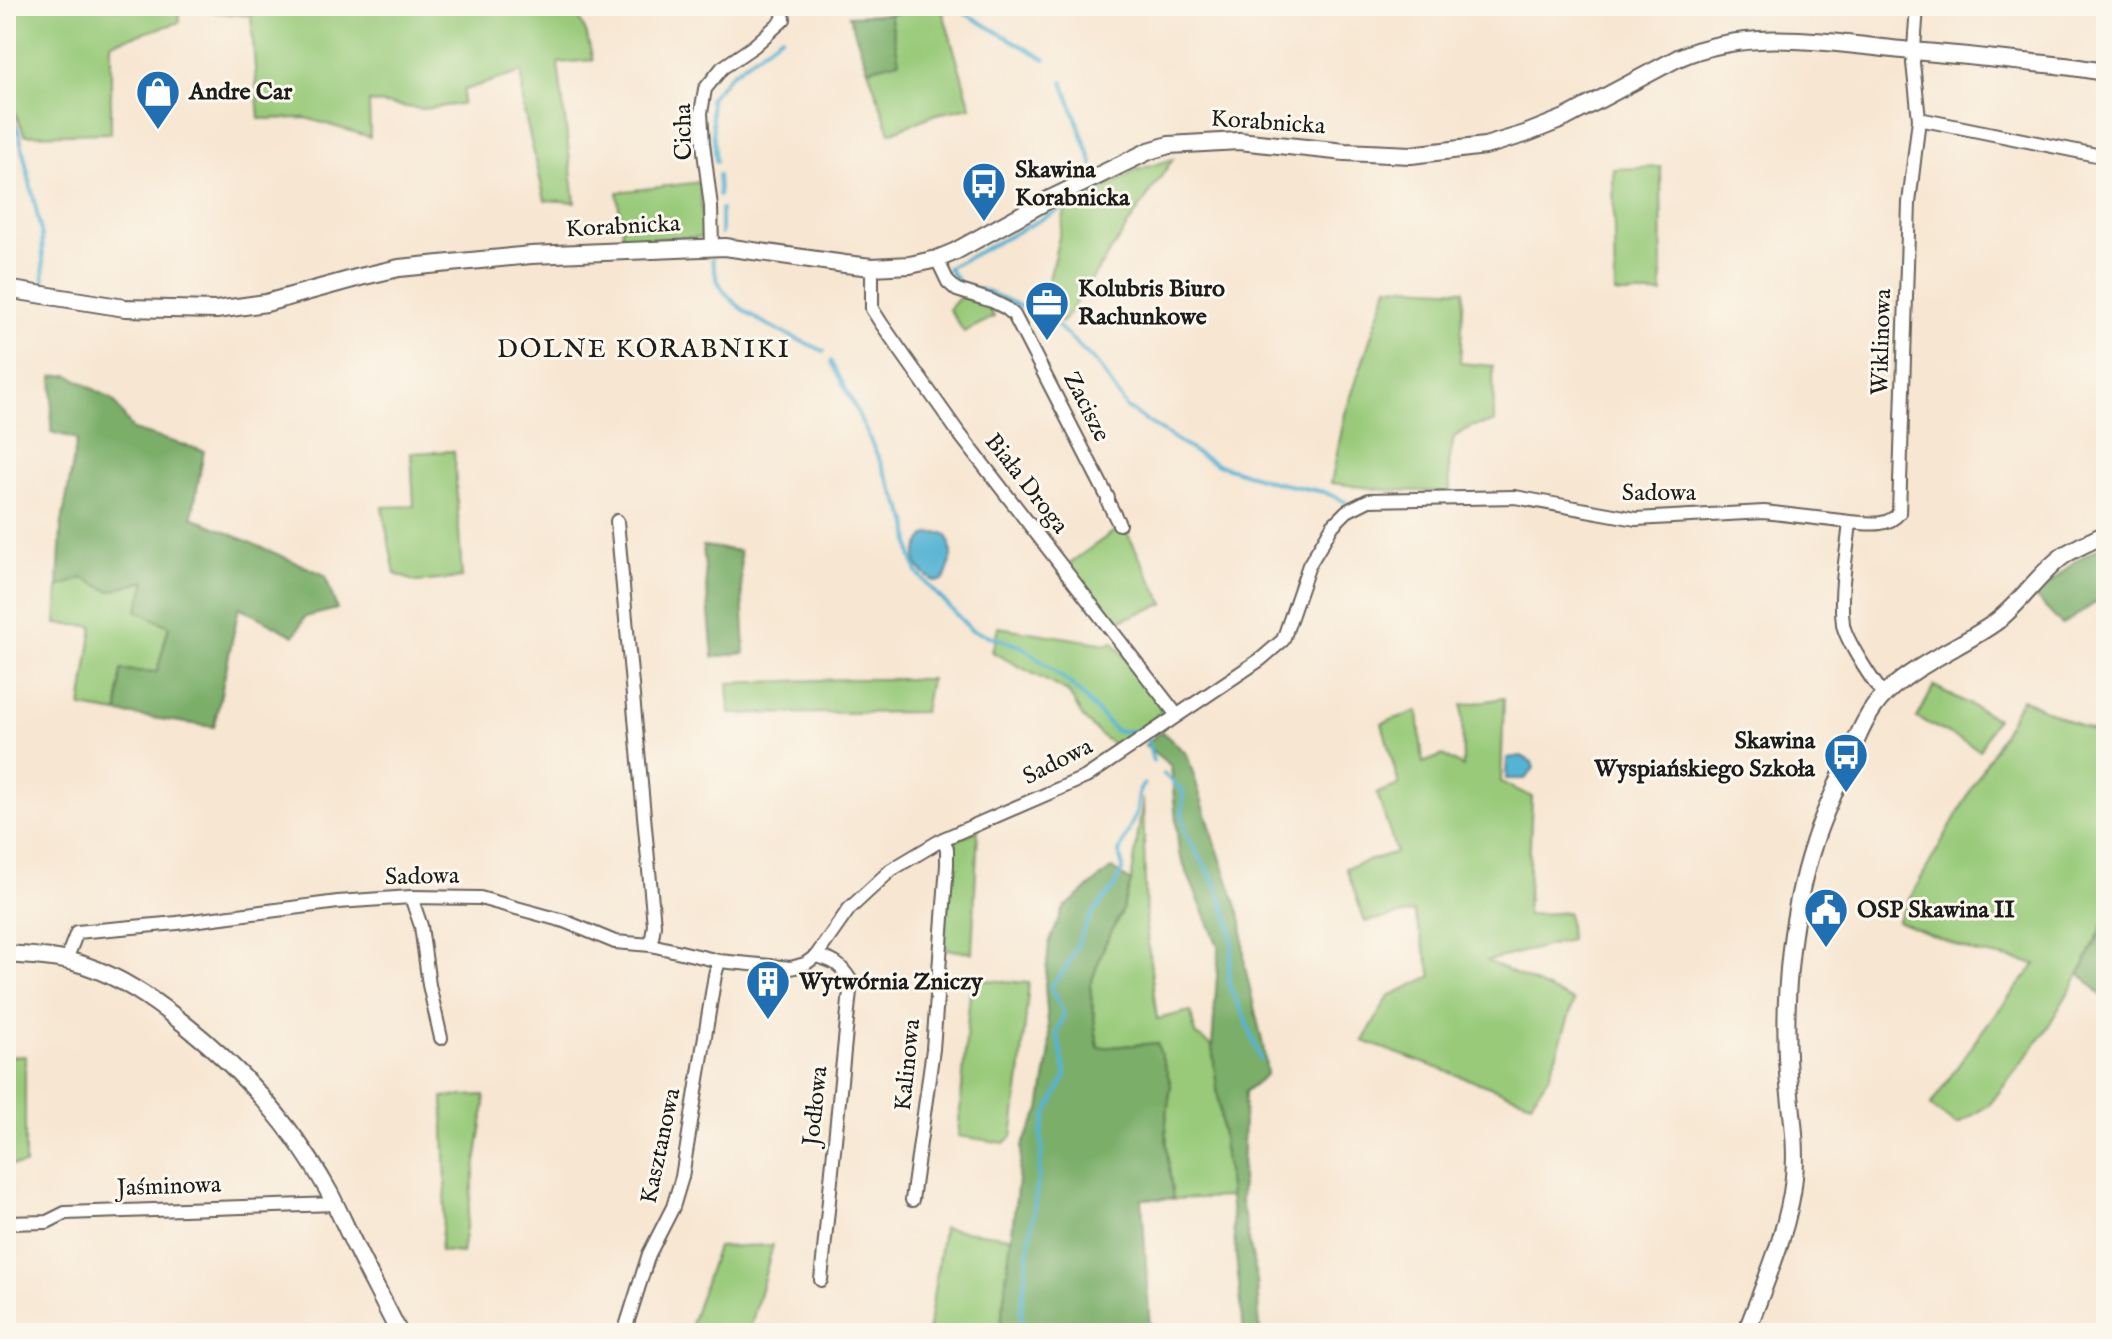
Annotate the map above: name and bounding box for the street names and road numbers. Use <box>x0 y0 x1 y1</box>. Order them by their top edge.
street label: Cicha <box>668 103 700 161</box>
street label: Korabnicka <box>1210 104 1327 143</box>
street label: Korabnicka <box>565 208 682 245</box>
street label: Wiklinowa <box>1865 287 1899 396</box>
street label: Zacisze <box>1055 367 1117 447</box>
street label: Biała Droga <box>977 427 1075 541</box>
street label: Sadowa <box>1622 478 1697 509</box>
street label: Sadowa <box>1018 731 1099 793</box>
street label: Sadowa <box>385 861 460 893</box>
street label: Kalinowa <box>888 1017 928 1113</box>
street label: Jodłowa <box>796 1064 836 1150</box>
street label: Kasztanowa <box>634 1085 689 1207</box>
street label: Jaśminowa <box>113 1170 222 1204</box>

